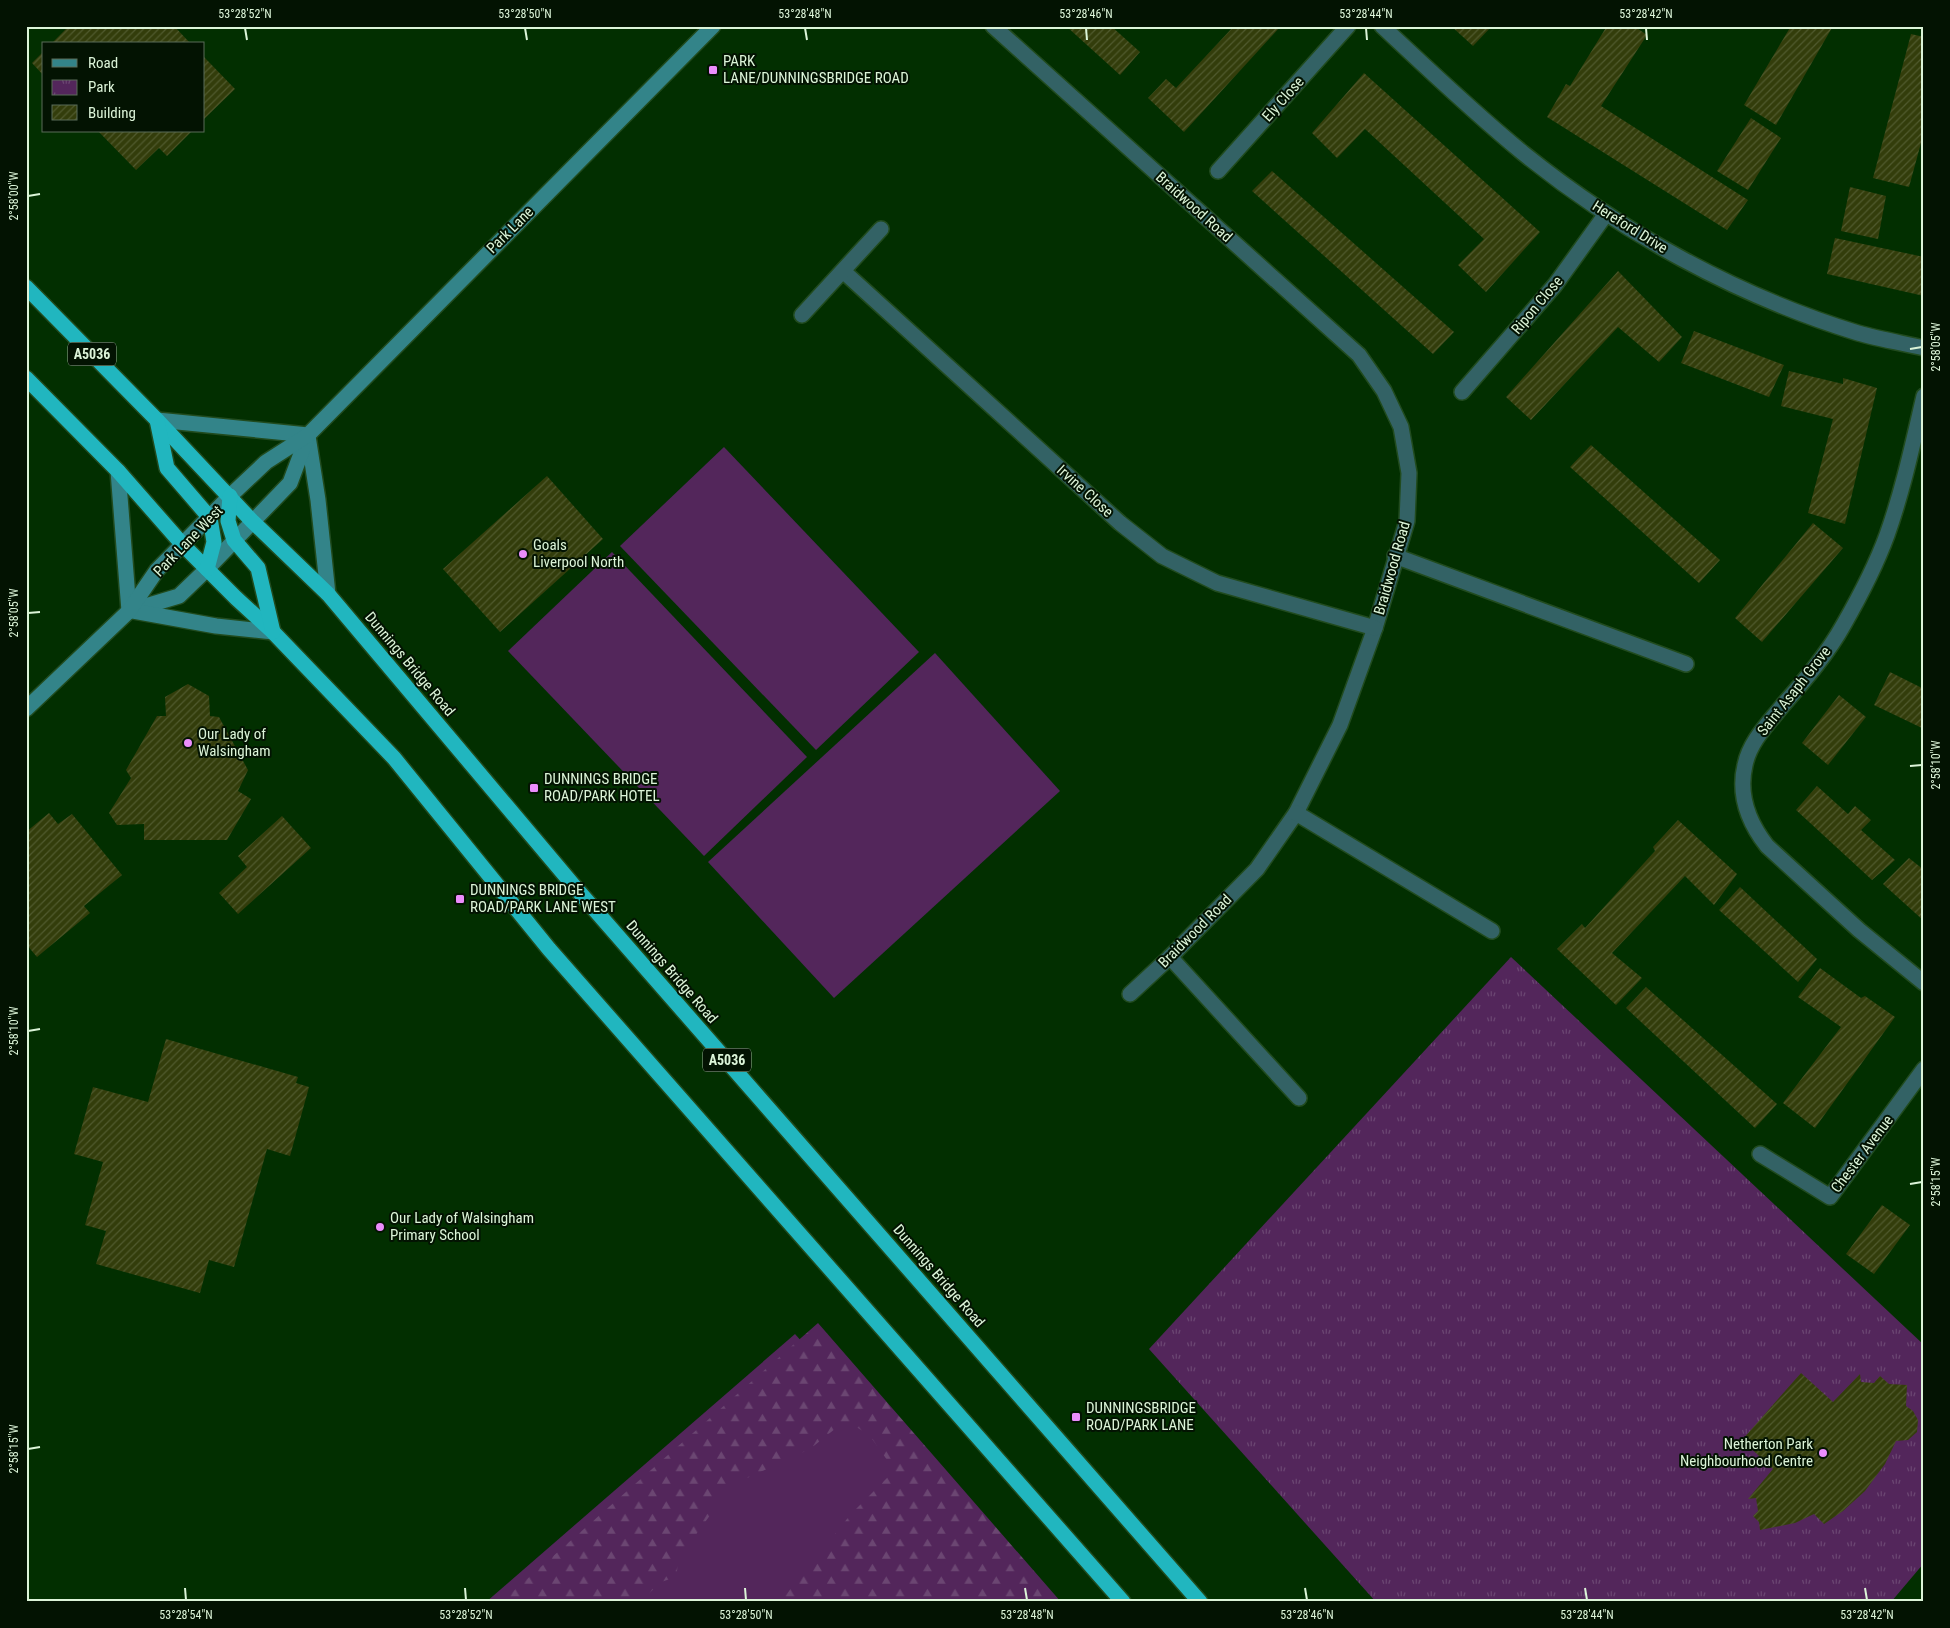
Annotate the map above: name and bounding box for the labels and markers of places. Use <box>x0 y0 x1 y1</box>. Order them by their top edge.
place label: PARK LANE/DUNNINGSBRIDGE ROAD <box>723 52 909 87</box>
marker: PARK LANE/DUNNINGSBRIDGE ROAD <box>707 64 719 76</box>
place label: Goals Liverpool North <box>533 536 624 571</box>
marker: Goals Liverpool North <box>517 548 529 560</box>
place label: Our Lady of Walsingham <box>198 725 270 760</box>
marker: Our Lady of Walsingham <box>182 737 194 749</box>
place label: DUNNINGS BRIDGE ROAD/PARK HOTEL <box>544 770 660 805</box>
marker: DUNNINGS BRIDGE ROAD/PARK HOTEL <box>528 782 540 794</box>
place label: DUNNINGS BRIDGE ROAD/PARK LANE WEST <box>470 881 616 916</box>
marker: DUNNINGS BRIDGE ROAD/PARK LANE WEST <box>454 893 466 905</box>
place label: Our Lady of Walsingham Primary School <box>390 1209 534 1244</box>
marker: Our Lady of Walsingham Primary School <box>374 1221 386 1233</box>
place label: DUNNINGSBRIDGE ROAD/PARK LANE <box>1086 1399 1196 1434</box>
marker: DUNNINGSBRIDGE ROAD/PARK LANE <box>1070 1411 1082 1423</box>
place label: Netherton Park Neighbourhood Centre <box>1680 1435 1813 1470</box>
marker: Netherton Park Neighbourhood Centre <box>1817 1447 1829 1459</box>

